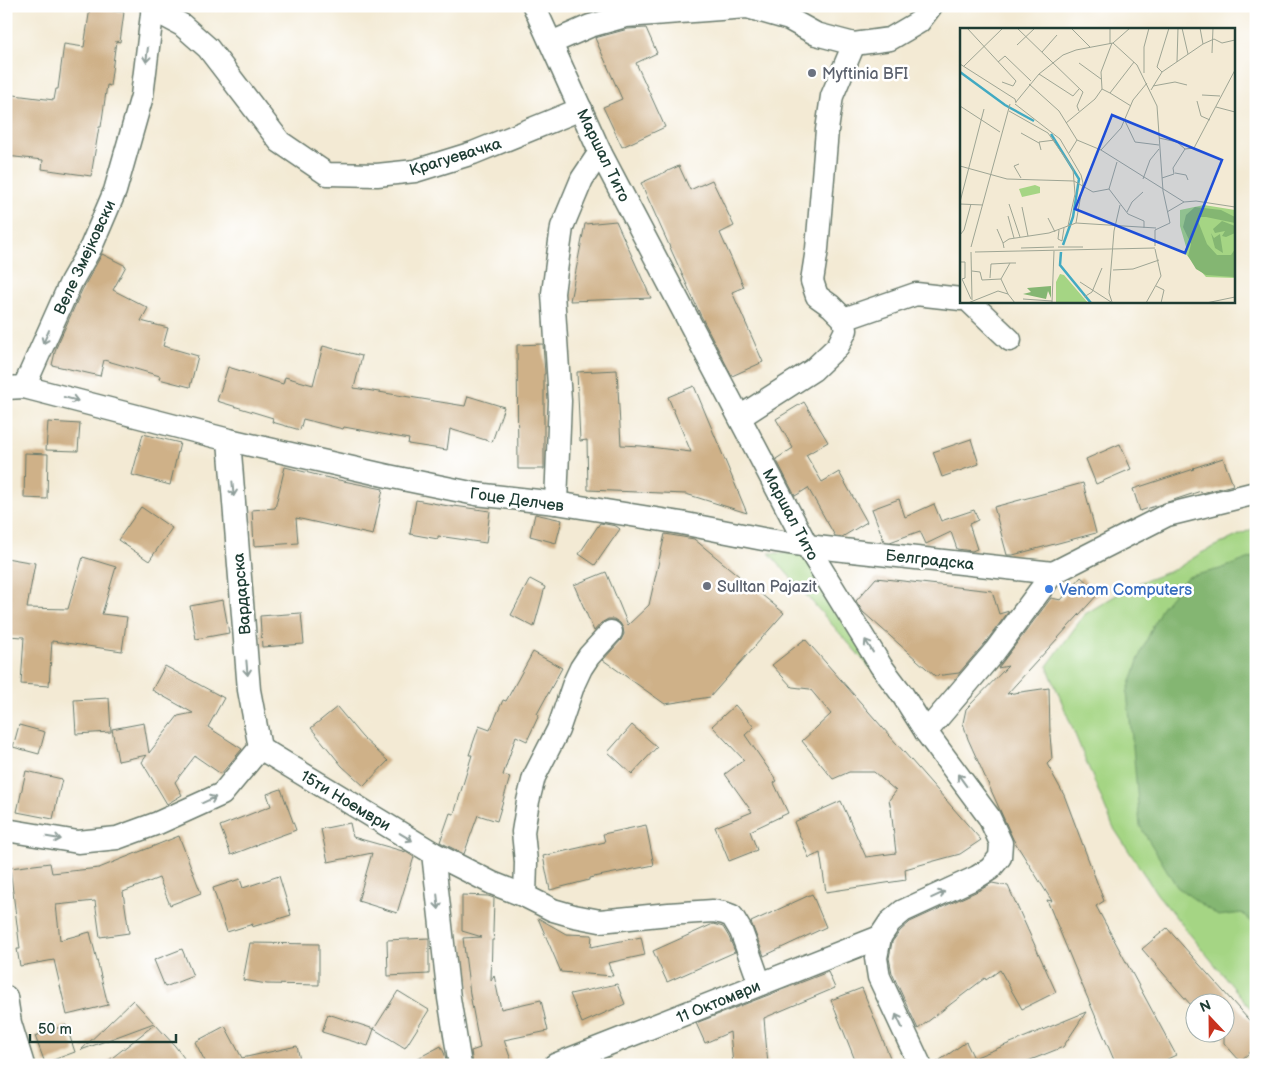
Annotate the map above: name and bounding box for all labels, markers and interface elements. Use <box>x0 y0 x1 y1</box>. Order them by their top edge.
inset map <box>960 28 1234 302</box>
one-way arrow <box>142 46 152 62</box>
place label: Myftinia BFI <box>822 65 908 84</box>
marker: Myftinia BFI <box>806 67 818 79</box>
street label: Маршал Тито <box>572 106 633 205</box>
street label: Крагуевачка <box>407 134 504 180</box>
street label: Веле Змејковски <box>51 197 120 318</box>
one-way arrow <box>40 329 50 344</box>
one-way arrow <box>63 395 79 404</box>
street label: Маршал Тито <box>758 466 822 564</box>
one-way arrow <box>228 481 238 497</box>
street label: Гоце Делчев <box>469 484 566 517</box>
street label: Белградска <box>885 546 976 575</box>
street label: Вардарска <box>229 552 256 636</box>
place label: Sulltan Pajazit <box>717 578 817 597</box>
marker: Sulltan Pajazit <box>701 580 713 592</box>
place label: Venom Computers <box>1059 581 1192 600</box>
marker: Venom Computers <box>1043 583 1055 595</box>
one-way arrow <box>864 640 874 654</box>
one-way arrow <box>243 660 252 676</box>
street label: 15ти Ноември <box>297 767 394 836</box>
one-way arrow <box>956 774 967 787</box>
one-way arrow <box>201 794 216 804</box>
one-way arrow <box>398 832 412 842</box>
one-way arrow <box>46 833 62 843</box>
one-way arrow <box>930 890 945 899</box>
one-way arrow <box>433 894 443 910</box>
street label: 11 Октомври <box>674 977 763 1028</box>
north arrow <box>1184 994 1234 1044</box>
text: N <box>1197 997 1213 1016</box>
scale bar <box>30 1011 176 1043</box>
one-way arrow <box>894 1013 904 1028</box>
text: 50 m <box>38 1020 72 1039</box>

